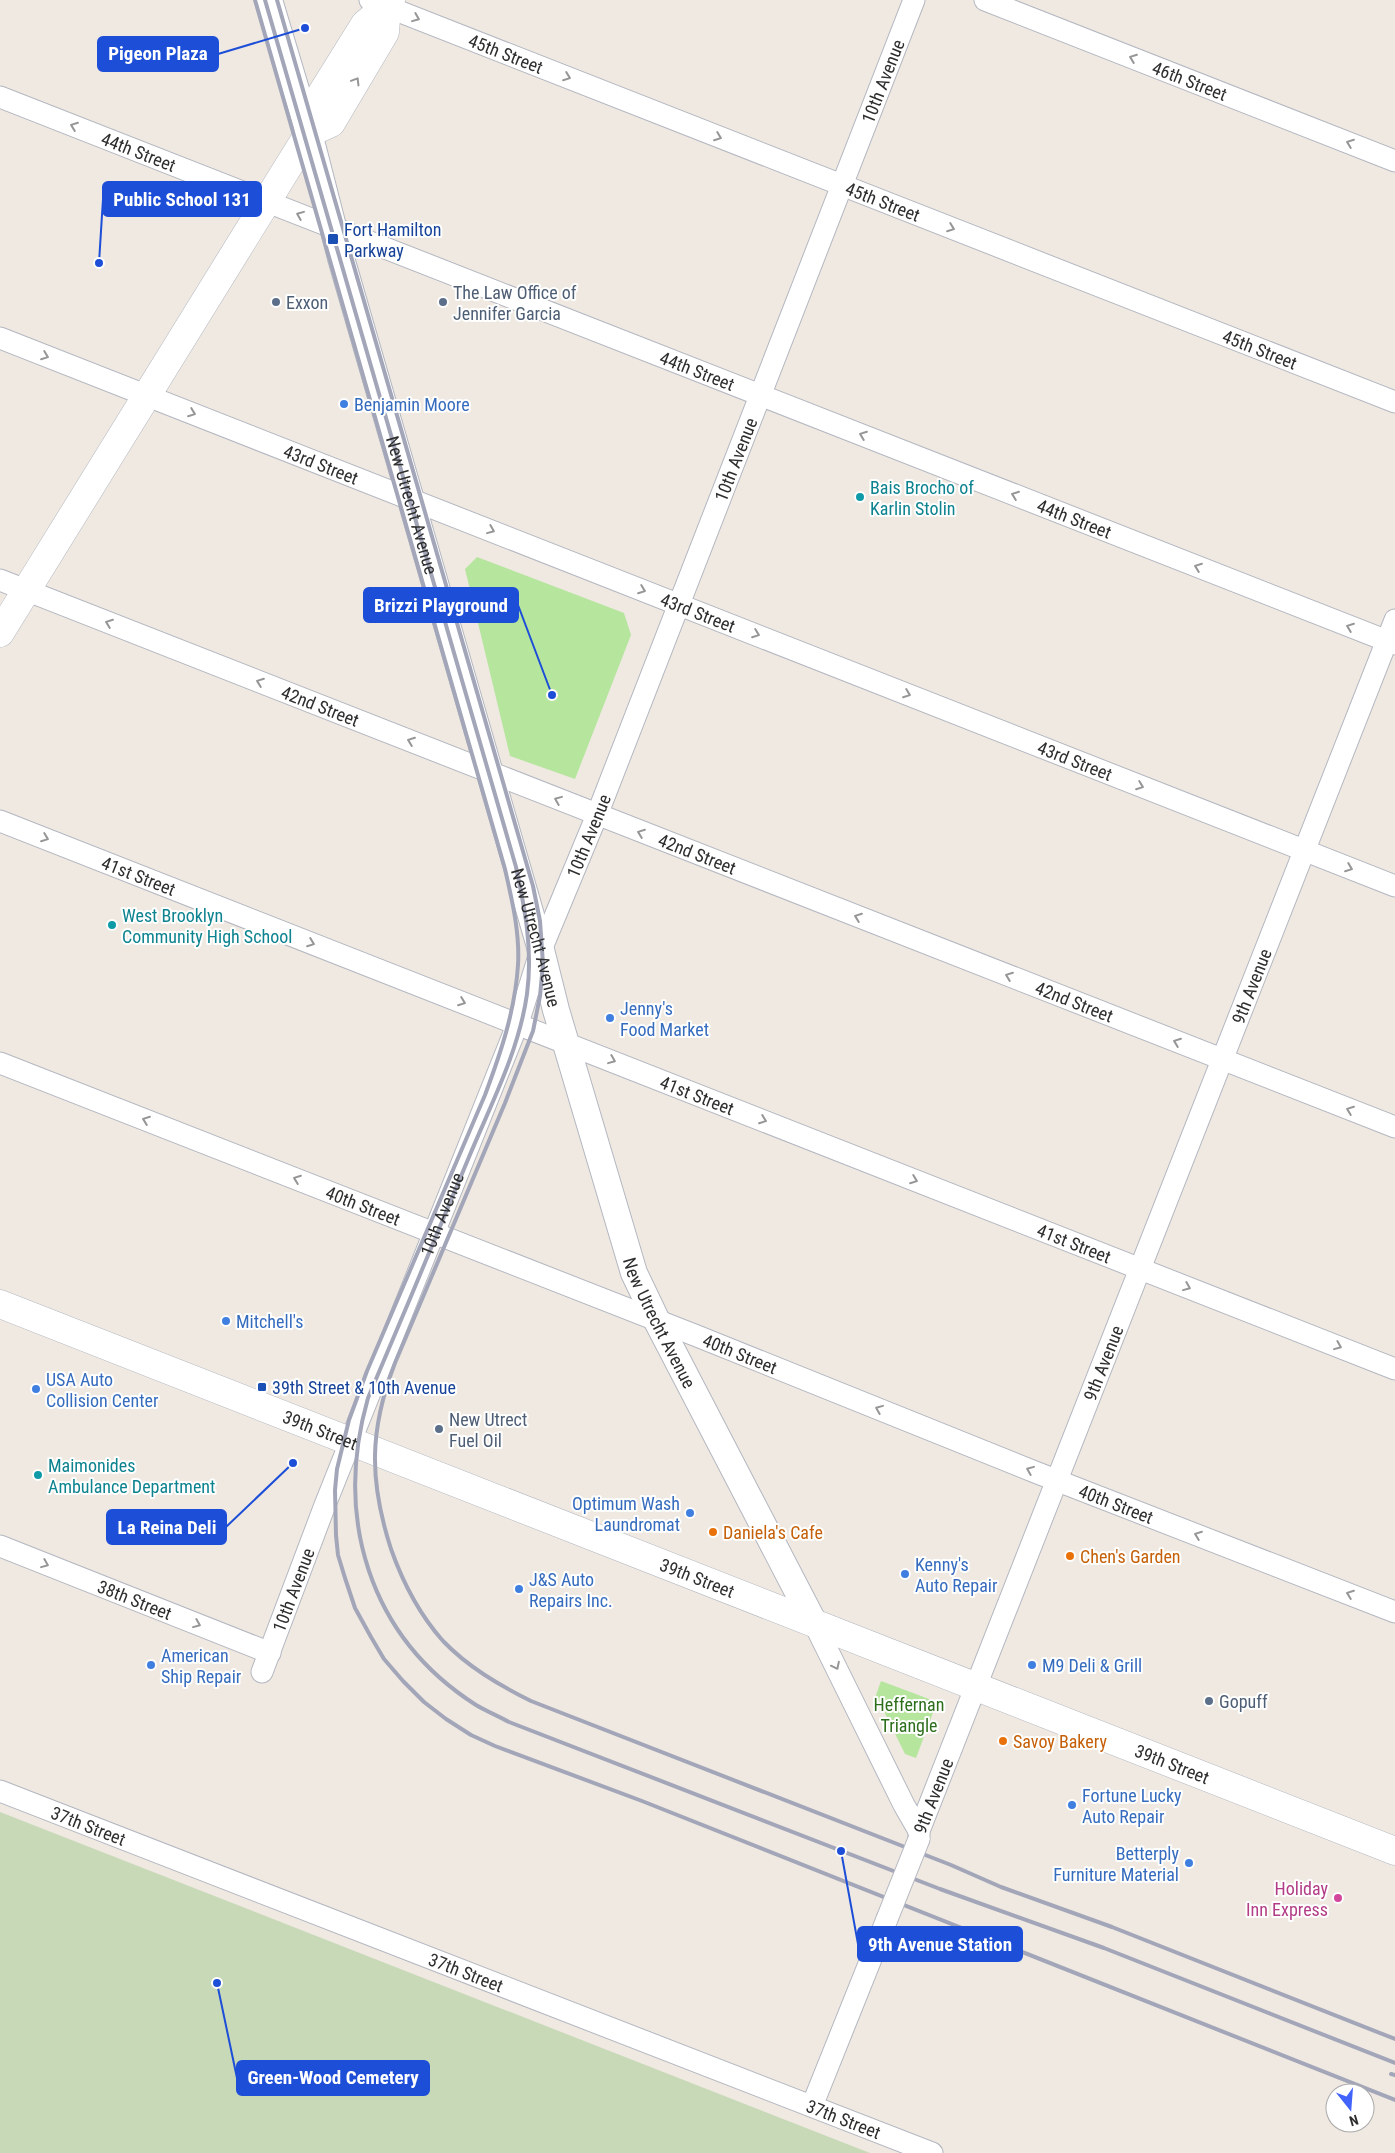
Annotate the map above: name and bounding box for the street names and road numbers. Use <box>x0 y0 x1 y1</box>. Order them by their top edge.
street label: 45th Street <box>466 29 546 77</box>
street label: 10th Avenue <box>857 36 908 126</box>
street label: 46th Street <box>1150 56 1230 104</box>
street label: 44th Street <box>99 127 179 175</box>
street label: 45th Street <box>843 177 923 225</box>
street label: 45th Street <box>1220 325 1300 373</box>
street label: 44th Street <box>657 346 738 394</box>
street label: 10th Avenue <box>710 415 761 504</box>
street label: New Utrecht Avenue <box>382 433 442 577</box>
street label: 43rd Street <box>281 440 361 488</box>
street label: 44th Street <box>1034 494 1115 542</box>
street label: 43rd Street <box>658 588 738 636</box>
street label: 42nd Street <box>278 681 362 730</box>
street label: 43rd Street <box>1035 736 1115 784</box>
street label: 10th Avenue <box>562 791 615 880</box>
street label: 42nd Street <box>655 829 739 878</box>
street label: 41st Street <box>99 852 179 899</box>
street label: New Utrecht Avenue <box>507 866 565 1009</box>
street label: 9th Avenue <box>1227 945 1275 1026</box>
street label: 42nd Street <box>1032 977 1116 1026</box>
street label: 41st Street <box>657 1071 737 1119</box>
street label: 10th Avenue <box>415 1169 468 1259</box>
street label: 40th Street <box>323 1181 403 1229</box>
street label: 41st Street <box>1034 1219 1114 1267</box>
street label: New Utrecht Avenue <box>619 1255 700 1391</box>
street label: 9th Avenue <box>1079 1322 1127 1403</box>
street label: 40th Street <box>700 1329 780 1378</box>
street label: 39th Street <box>280 1406 360 1454</box>
street label: 40th Street <box>1076 1480 1156 1528</box>
street label: 10th Avenue <box>268 1545 318 1634</box>
street label: 39th Street <box>657 1553 738 1601</box>
street label: 38th Street <box>95 1575 175 1624</box>
street label: 39th Street <box>1132 1740 1212 1788</box>
street label: 9th Avenue <box>909 1755 957 1836</box>
street label: 37th Street <box>48 1801 129 1849</box>
street label: 37th Street <box>426 1948 506 1996</box>
street label: 37th Street <box>803 2095 884 2143</box>

